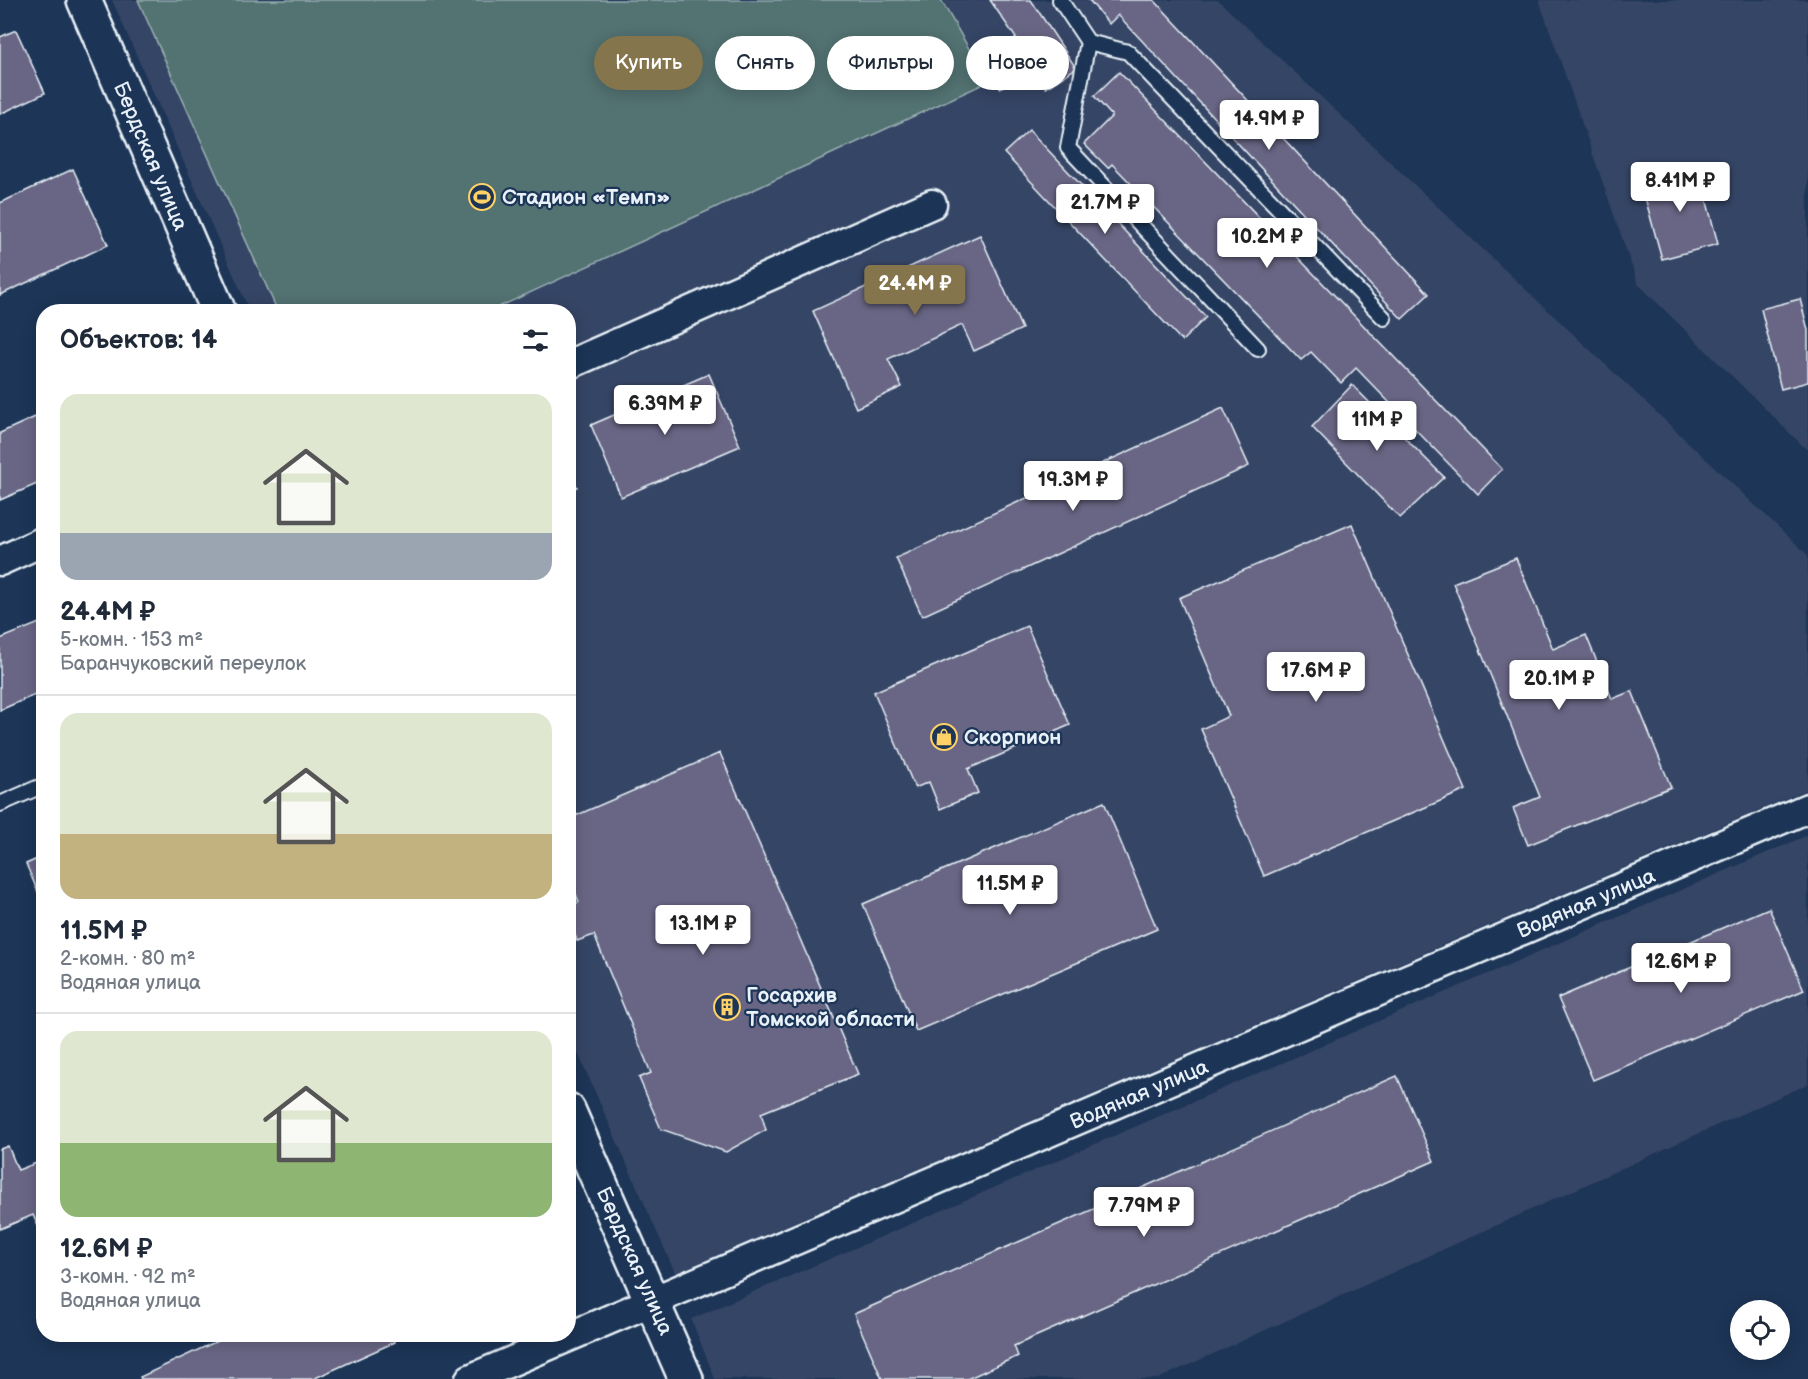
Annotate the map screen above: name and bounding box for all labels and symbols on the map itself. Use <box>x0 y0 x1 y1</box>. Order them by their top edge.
street label: Бердская улица <box>108 78 193 235</box>
pin: 14.9M ₽ <box>1214 100 1324 151</box>
pin: 8.41M ₽ <box>1625 162 1735 213</box>
sports icon: Стадион «Темп» <box>467 182 497 212</box>
pin: 21.7M ₽ <box>1050 184 1160 235</box>
place label: Стадион «Темп» <box>502 185 670 210</box>
pin: 10.2M ₽ <box>1212 218 1322 269</box>
pin: 24.4M ₽ <box>860 265 970 316</box>
pin: 6.39M ₽ <box>610 385 720 436</box>
pin: 11M ₽ <box>1335 401 1419 452</box>
pin: 19.3M ₽ <box>1018 461 1128 512</box>
pin: 17.6M ₽ <box>1261 652 1371 703</box>
pin: 20.1M ₽ <box>1504 660 1614 711</box>
shop icon: Скорпион <box>929 722 959 752</box>
place label: Скорпион <box>964 725 1061 750</box>
street label: Водяная улица <box>1513 863 1660 944</box>
pin: 11.5M ₽ <box>955 865 1065 916</box>
pin: 13.1M ₽ <box>648 905 758 956</box>
pin: 12.6M ₽ <box>1626 943 1736 994</box>
place label: Госархив Томской области <box>746 983 915 1032</box>
building icon: Госархив Томской области <box>712 992 742 1022</box>
street label: Водяная улица <box>1066 1054 1213 1135</box>
street label: Бердская улица <box>591 1183 679 1340</box>
pin: 7.79M ₽ <box>1089 1187 1199 1238</box>

